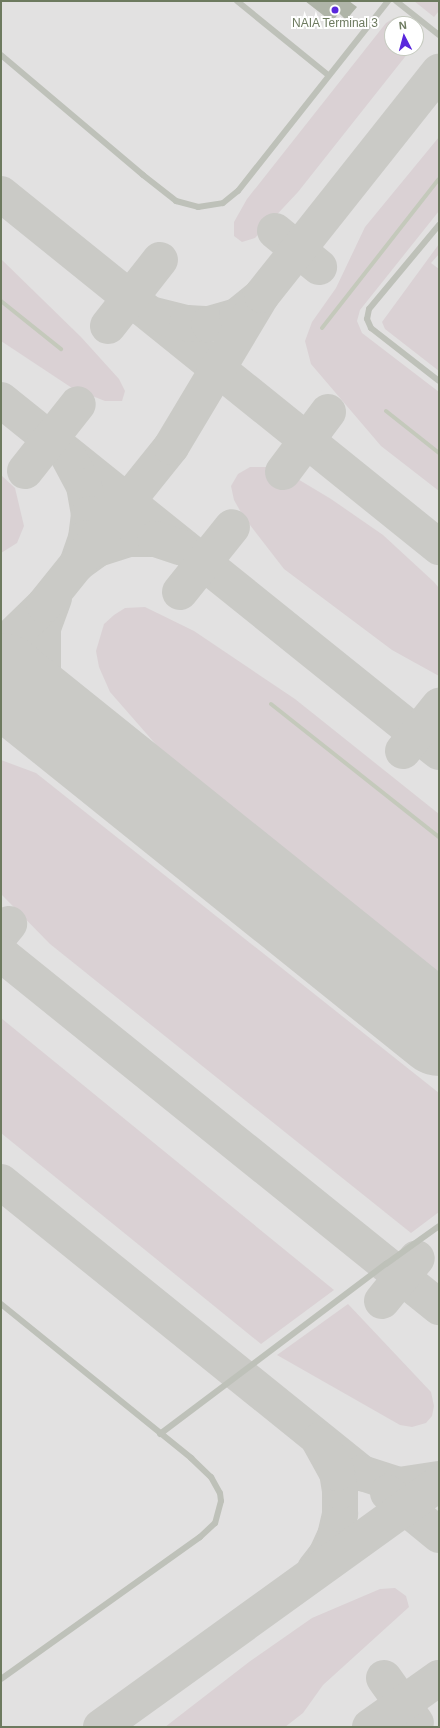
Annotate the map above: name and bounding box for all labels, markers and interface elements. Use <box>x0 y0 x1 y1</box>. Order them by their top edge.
marker: NAIA Terminal 3 <box>330 5 340 15</box>
north arrow <box>384 16 424 56</box>
place label: NAIA Terminal 3 <box>292 17 378 31</box>
text: N <box>398 19 407 31</box>

